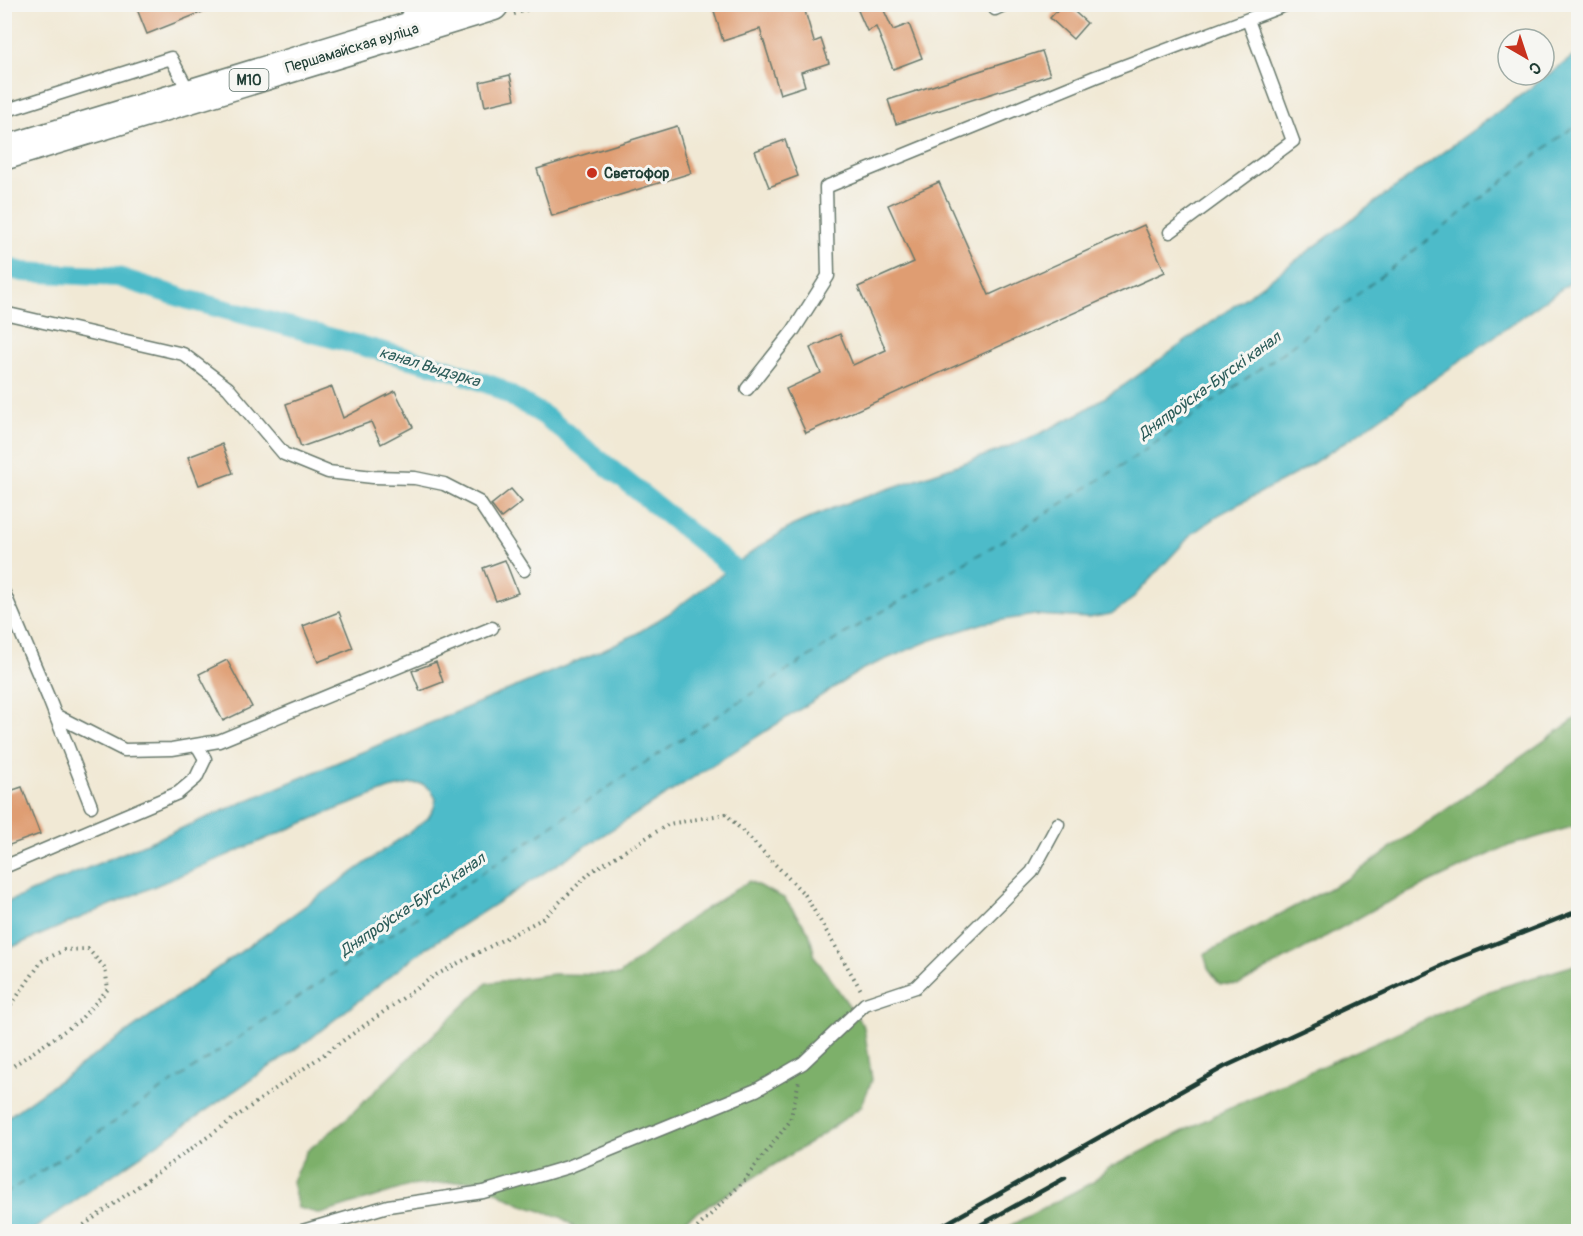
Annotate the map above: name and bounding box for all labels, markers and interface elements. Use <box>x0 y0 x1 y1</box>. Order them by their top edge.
street label: Першамайская вуліца <box>283 19 421 78</box>
north arrow <box>1496 27 1556 87</box>
text: С <box>1525 57 1545 79</box>
road number: М10 <box>230 69 268 91</box>
place label: Светофор <box>604 164 669 183</box>
marker: Светофор <box>585 166 599 180</box>
water label: Дняпроўска-Бугскі канал <box>1134 327 1286 445</box>
water label: канал Выдэрка <box>377 342 484 392</box>
water label: Дняпроўска-Бугскі канал <box>335 848 490 962</box>

